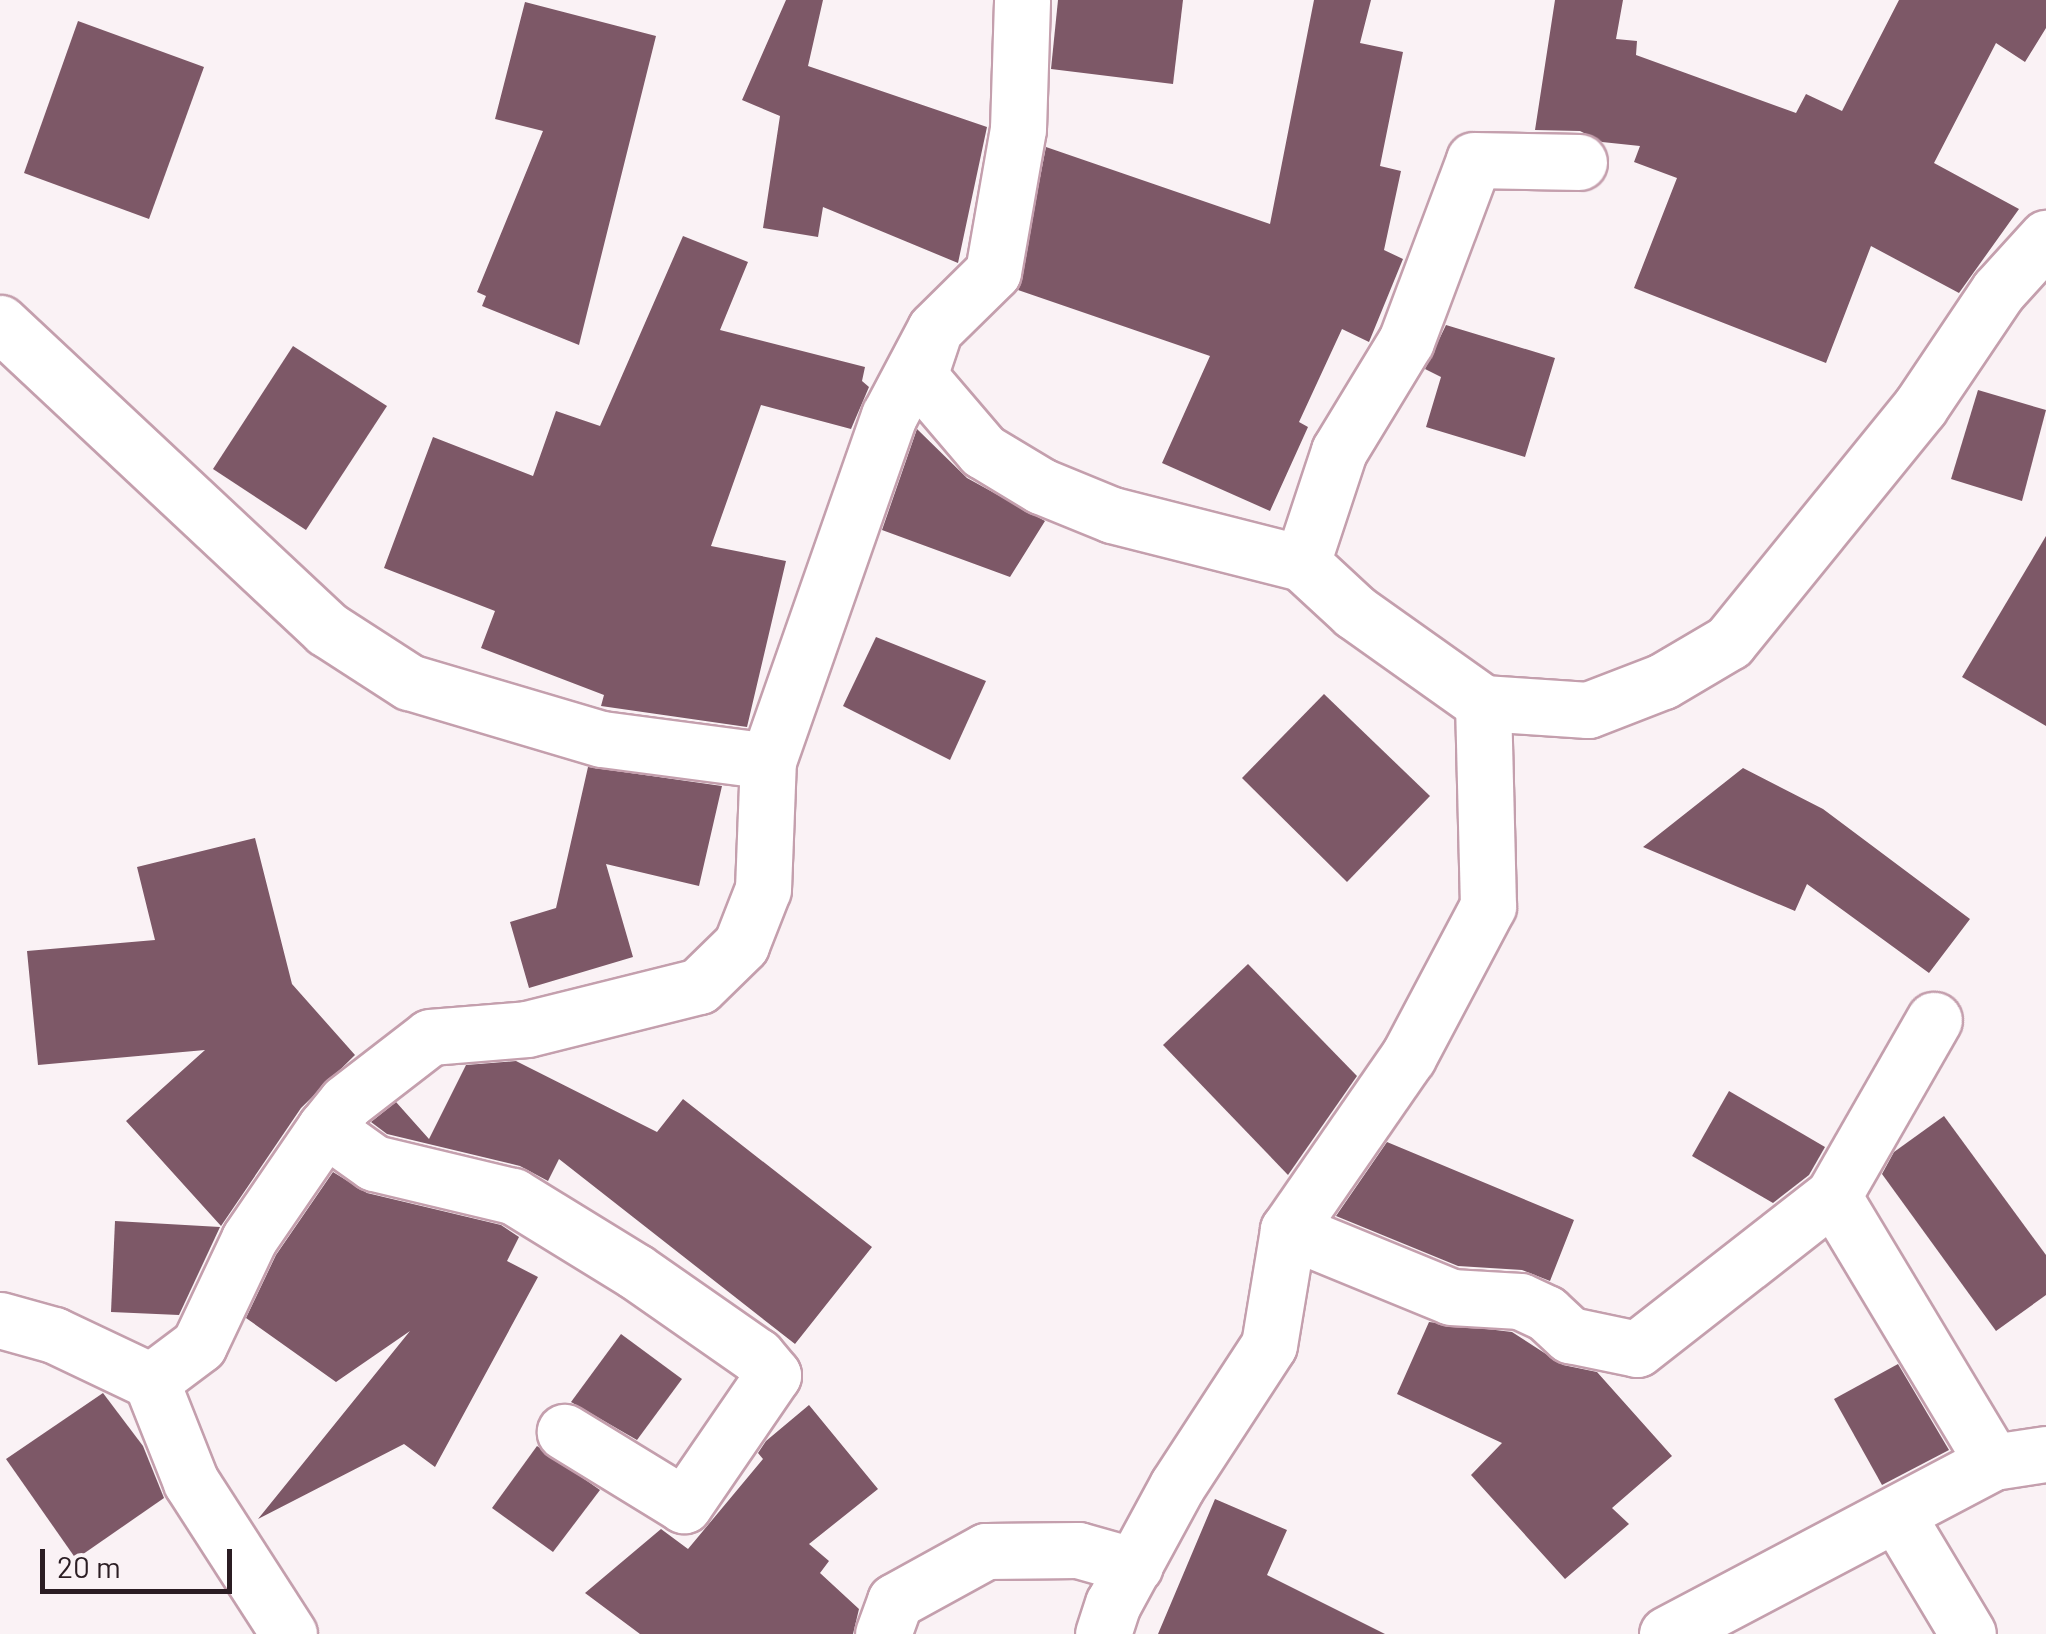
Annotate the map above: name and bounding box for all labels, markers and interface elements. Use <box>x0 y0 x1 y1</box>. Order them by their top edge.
scale bar <box>45 1529 238 1591</box>
text: 20 m <box>57 1548 121 1584</box>

